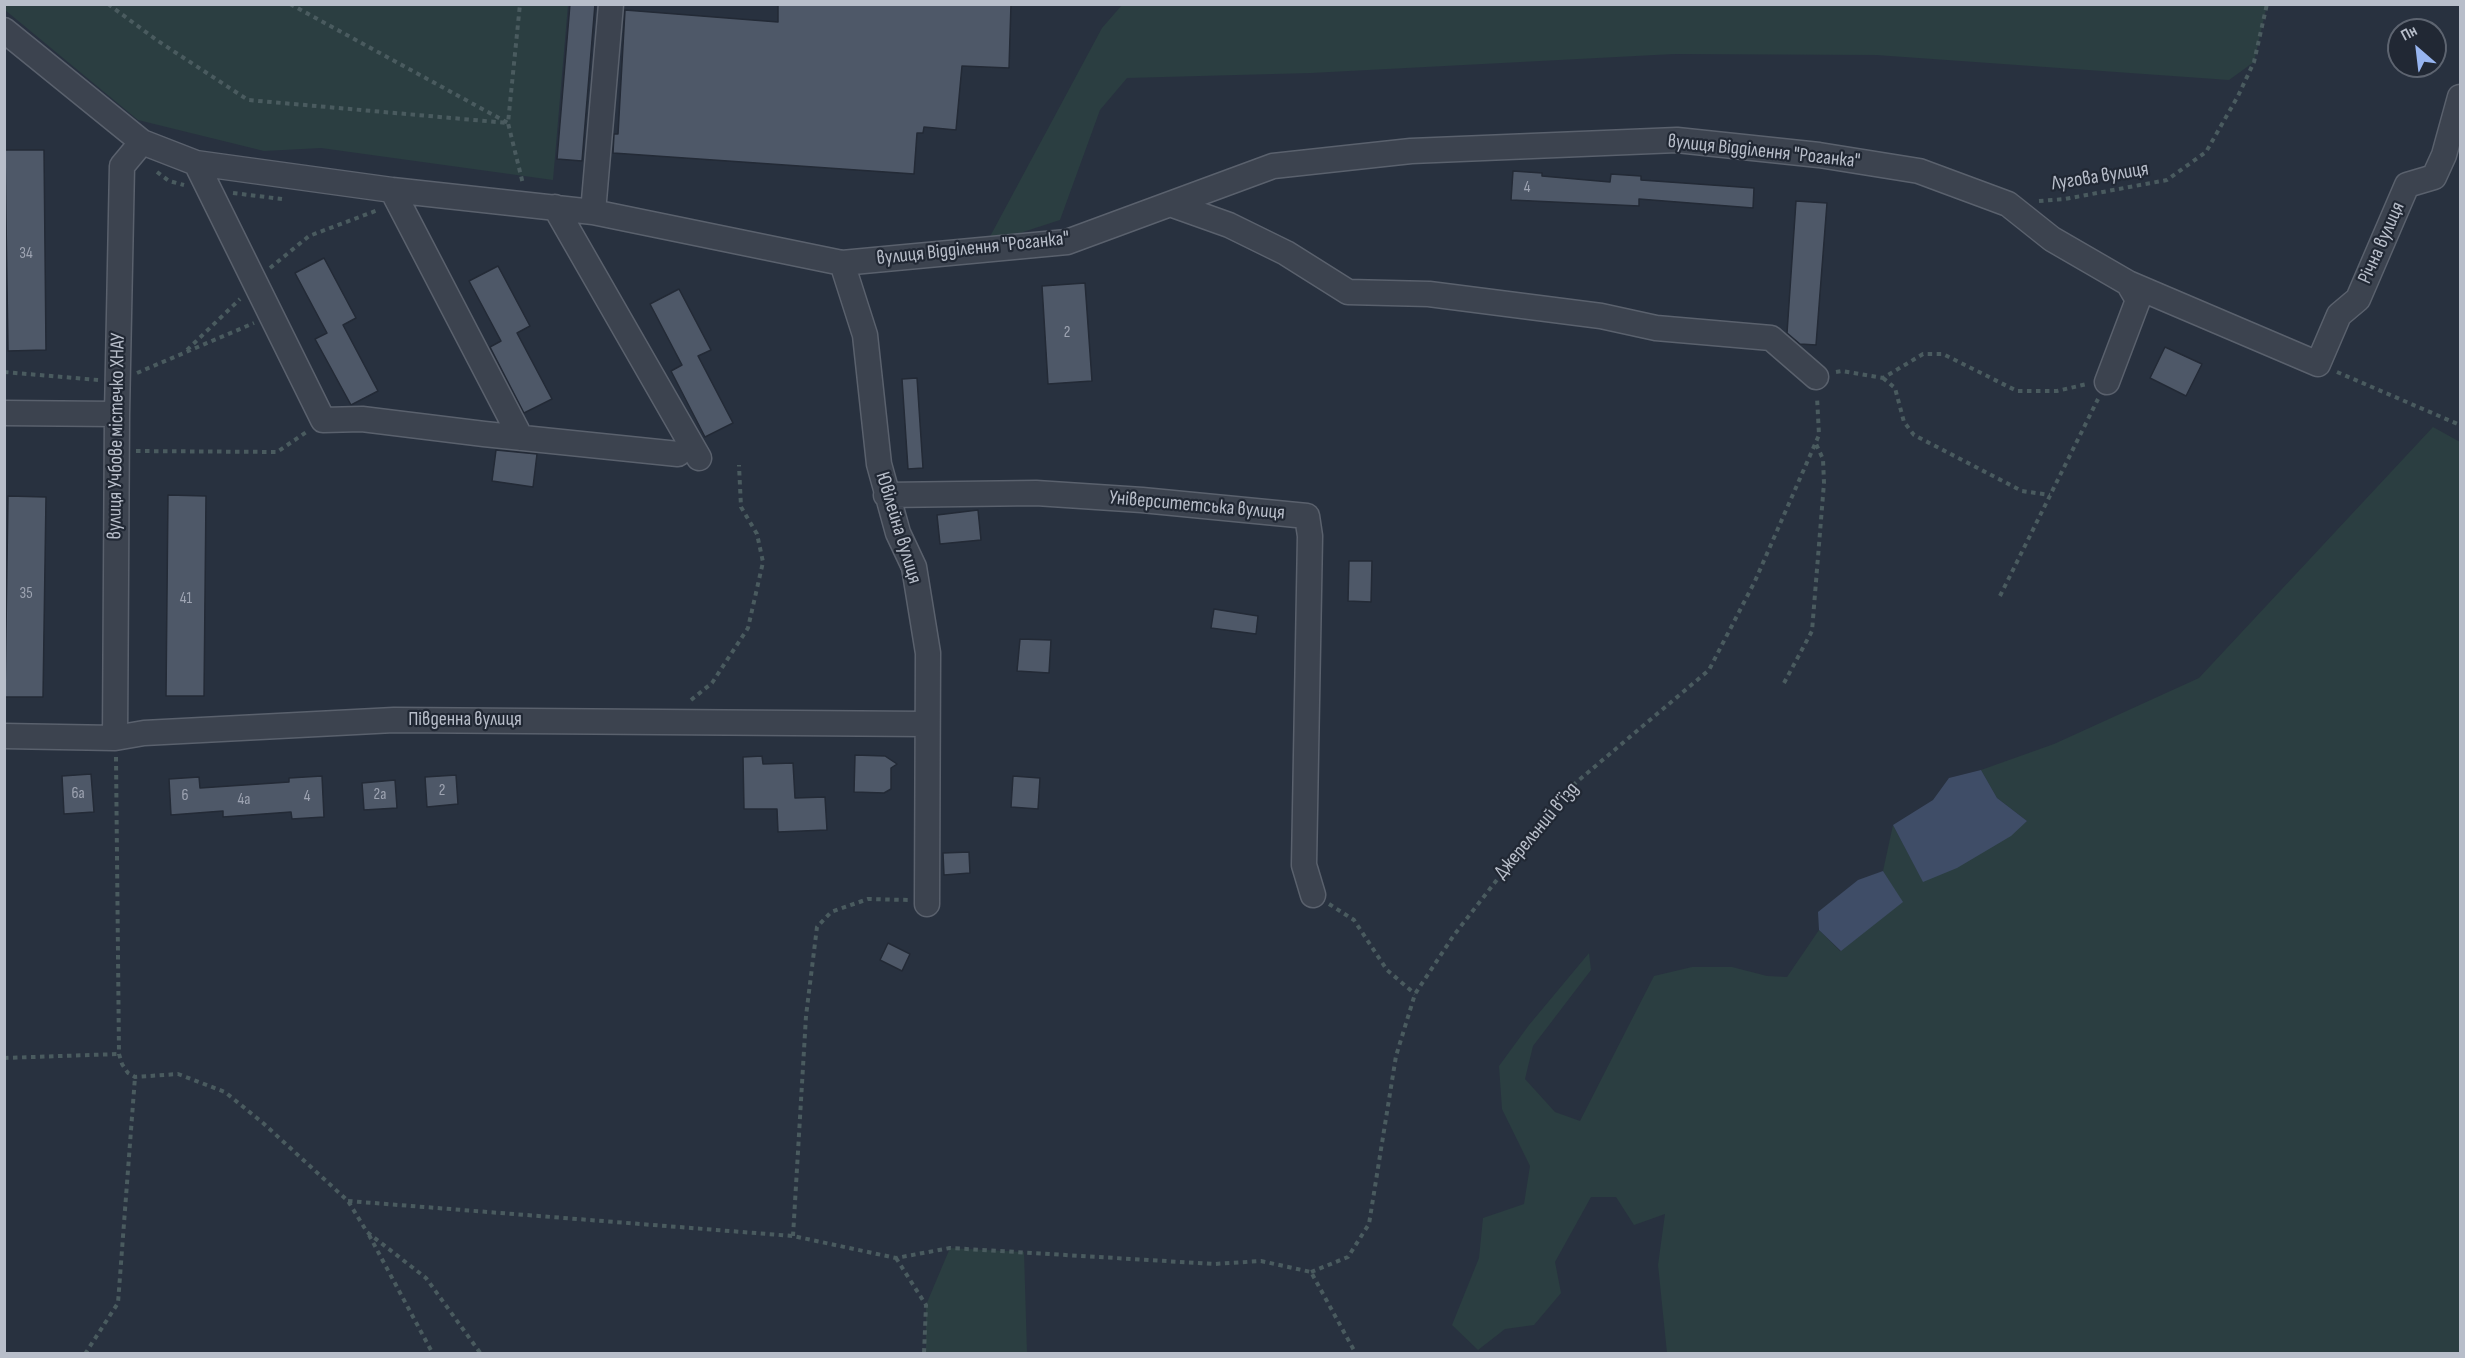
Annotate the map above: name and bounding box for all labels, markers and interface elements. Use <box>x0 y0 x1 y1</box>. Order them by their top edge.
north arrow <box>2387 18 2447 78</box>
text: Пн <box>2398 21 2421 45</box>
street label: вулиця Відділення "Роганка" <box>1667 130 1861 174</box>
street label: Лугова вулиця <box>2050 157 2150 197</box>
house number: 4 <box>1524 178 1530 198</box>
street label: Річна вулиця <box>2353 198 2411 288</box>
street label: вулиця Відділення "Роганка" <box>876 227 1070 271</box>
house number: 34 <box>19 244 33 264</box>
house number: 2 <box>1064 323 1070 343</box>
street label: вулиця Учбове містечко ХНАУ <box>103 332 131 540</box>
street label: Ювілейна вулиця <box>870 469 926 587</box>
street label: Університетська вулиця <box>1108 486 1286 526</box>
house number: 35 <box>19 584 33 604</box>
house number: 41 <box>180 589 192 609</box>
street label: Південна вулиця <box>408 708 522 732</box>
street label: Джерельний в’їзд <box>1490 778 1584 884</box>
house number: 2 <box>439 781 445 801</box>
house number: 6а <box>71 784 85 804</box>
house number: 2а <box>374 785 386 805</box>
house number: 6 <box>181 786 189 806</box>
house number: 4 <box>304 787 310 807</box>
house number: 4а <box>238 790 250 810</box>

